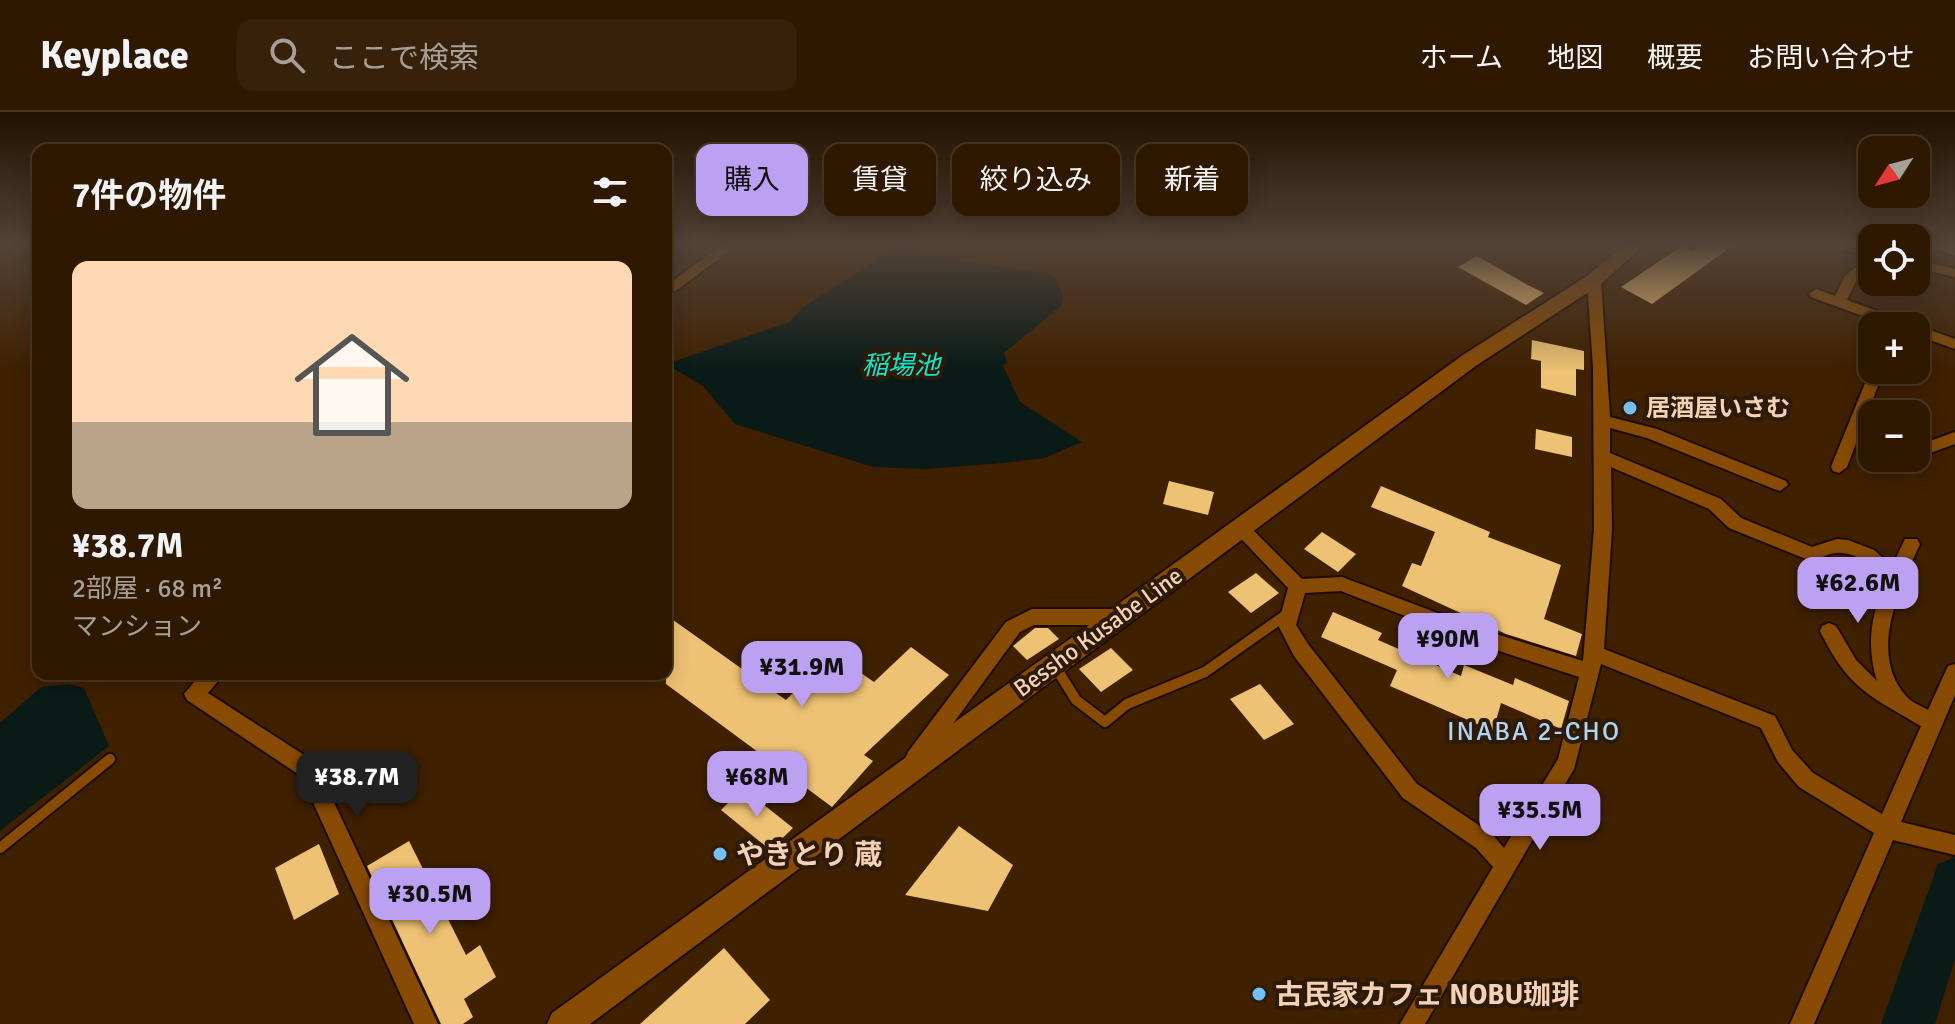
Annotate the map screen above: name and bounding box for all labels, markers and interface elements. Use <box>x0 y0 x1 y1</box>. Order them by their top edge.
search box <box>237 19 797 91</box>
text: Keyplace <box>40 32 189 79</box>
icon: search <box>265 33 309 77</box>
text: ここで検索 <box>329 40 479 77</box>
text: ホーム <box>1420 41 1503 75</box>
text: 地図 <box>1547 41 1603 75</box>
text: 概要 <box>1647 41 1703 75</box>
text: お問い合わせ <box>1747 41 1915 75</box>
north arrow <box>1858 136 1930 208</box>
map controls <box>1858 136 1930 472</box>
chip: 購入 <box>696 144 808 216</box>
chip: 賃貸 <box>824 144 936 216</box>
chip: 絞り込み <box>952 144 1120 216</box>
chip: 新着 <box>1136 144 1248 216</box>
icon: filters <box>588 170 632 214</box>
text: 7件の物件 <box>72 175 226 217</box>
button: locate <box>1858 224 1930 296</box>
button: + <box>1858 312 1930 384</box>
icon: home <box>280 313 424 457</box>
water label: 稲場池 <box>862 350 943 382</box>
place label: 居酒屋いさむ <box>1646 393 1790 423</box>
marker: 居酒屋いさむ <box>1621 399 1639 417</box>
button: − <box>1858 400 1930 472</box>
text: ¥38.7M <box>72 525 184 567</box>
pin: ¥62.6M <box>1793 557 1923 625</box>
street label: Bessho Kusabe Line <box>1008 561 1188 703</box>
text: ¥62.6M <box>1815 567 1901 599</box>
text: 2部屋 · 68 m² <box>72 573 223 605</box>
text: マンション <box>72 611 202 643</box>
pin: ¥90M <box>1401 613 1495 681</box>
text: ¥90M <box>1416 623 1480 655</box>
pin: ¥31.9M <box>737 641 867 709</box>
text: ¥31.9M <box>759 651 845 683</box>
district label: INABA 2-CHO <box>1447 716 1621 748</box>
pin: ¥38.7M <box>292 751 422 819</box>
pin: ¥68M <box>710 751 804 819</box>
text: ¥38.7M <box>314 761 400 793</box>
text: ¥68M <box>725 761 789 793</box>
pin: ¥35.5M <box>1475 784 1605 852</box>
text: ¥35.5M <box>1497 794 1583 826</box>
place label: やきとり 蔵 <box>736 838 882 872</box>
marker: やきとり 蔵 <box>711 845 729 863</box>
pin: ¥30.5M <box>365 868 495 936</box>
text: ¥30.5M <box>387 878 473 910</box>
place label: 古民家カフェ NOBU珈琲 <box>1275 978 1579 1012</box>
marker: 古民家カフェ NOBU珈琲 <box>1250 985 1268 1003</box>

